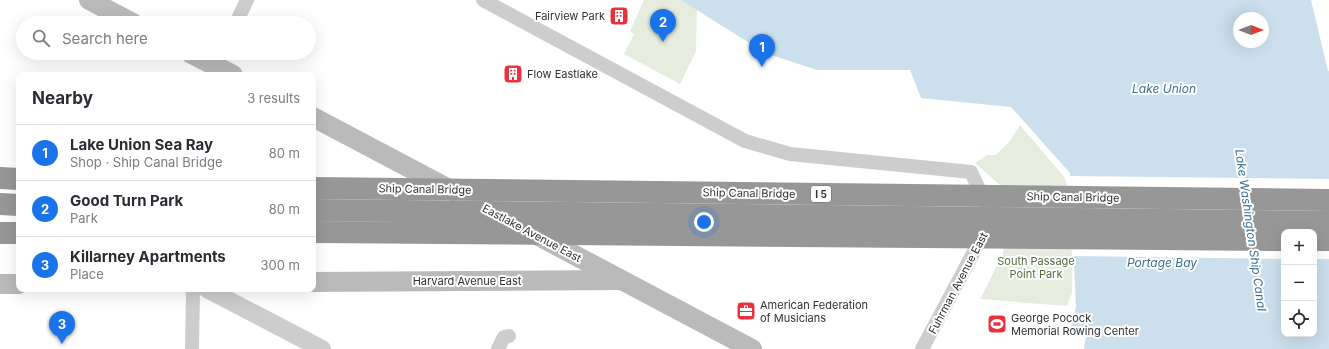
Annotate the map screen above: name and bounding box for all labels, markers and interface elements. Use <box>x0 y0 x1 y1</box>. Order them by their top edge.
building icon: Fairview Park <box>608 5 630 27</box>
place label: Fairview Park <box>535 9 605 23</box>
pin: 2 <box>650 9 676 42</box>
north arrow <box>1233 12 1269 48</box>
search box <box>16 16 316 60</box>
icon: search <box>30 27 52 49</box>
text: Search here <box>62 29 148 48</box>
pin: 1 <box>749 34 775 67</box>
building icon: Flow Eastlake <box>502 63 524 85</box>
place label: Flow Eastlake <box>527 67 598 81</box>
water label: Lake Union <box>1132 81 1196 96</box>
text: Nearby <box>32 88 93 108</box>
text: 3 results <box>247 90 300 106</box>
text: Lake Union Sea Ray <box>70 135 213 154</box>
text: 1 <box>42 145 48 161</box>
text: 80 m <box>269 145 300 161</box>
water label: Lake Washington Ship Canal <box>1232 148 1270 312</box>
text: Shop · Ship Canal Bridge <box>70 154 222 170</box>
street label: Ship Canal Bridge <box>378 181 472 197</box>
street label: Ship Canal Bridge <box>702 185 796 201</box>
road number: I 5 <box>811 186 831 202</box>
street label: Ship Canal Bridge <box>1026 189 1120 205</box>
text: Good Turn Park <box>70 191 183 210</box>
text: 2 <box>41 201 49 217</box>
text: 80 m <box>269 201 300 217</box>
street label: Eastlake Avenue East <box>480 201 584 265</box>
text: Park <box>70 210 98 226</box>
your location <box>694 212 714 232</box>
map controls <box>1281 229 1317 337</box>
button: + <box>1281 229 1317 265</box>
street label: Fuhrman Avenue East <box>925 230 991 336</box>
text: Killarney Apartments <box>70 247 226 266</box>
park label: South Passage Point Park <box>997 254 1075 281</box>
water label: Portage Bay <box>1127 255 1197 270</box>
text: 3 <box>41 257 49 273</box>
text: 300 m <box>261 257 300 273</box>
button: − <box>1281 265 1317 301</box>
text: Place <box>70 266 104 282</box>
street label: Harvard Avenue East <box>413 274 522 288</box>
place label: American Federation of Musicians <box>760 298 868 325</box>
office icon: American Federation of Musicians <box>735 300 757 322</box>
button: locate <box>1281 301 1317 337</box>
pin: 3 <box>49 311 75 344</box>
place label: George Pocock Memorial Rowing Center <box>1011 311 1139 338</box>
sports icon: George Pocock Memorial Rowing Center <box>986 313 1008 335</box>

